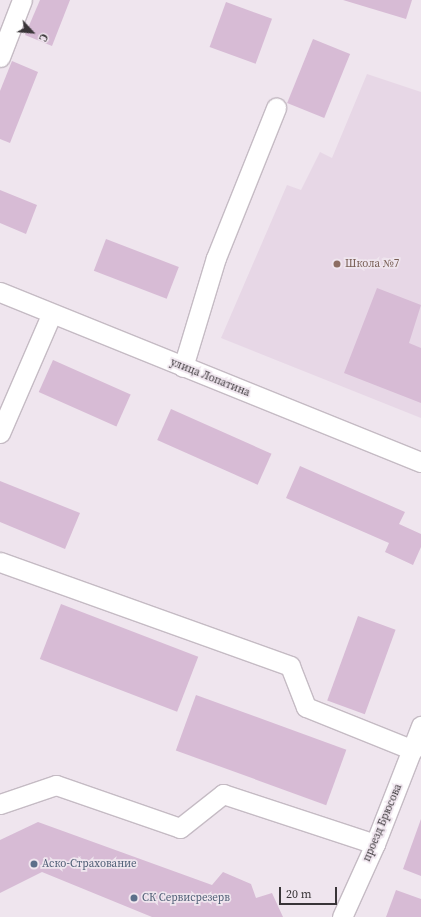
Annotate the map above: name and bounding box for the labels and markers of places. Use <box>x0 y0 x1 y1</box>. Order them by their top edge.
place label: Школа №7 <box>345 257 399 271</box>
marker: Школа №7 <box>332 259 342 269</box>
place label: Аско-Страхование <box>42 857 137 871</box>
marker: Аско-Страхование <box>29 859 39 869</box>
place label: СК Сервисрезерв <box>142 891 230 905</box>
marker: СК Сервисрезерв <box>129 893 139 903</box>

